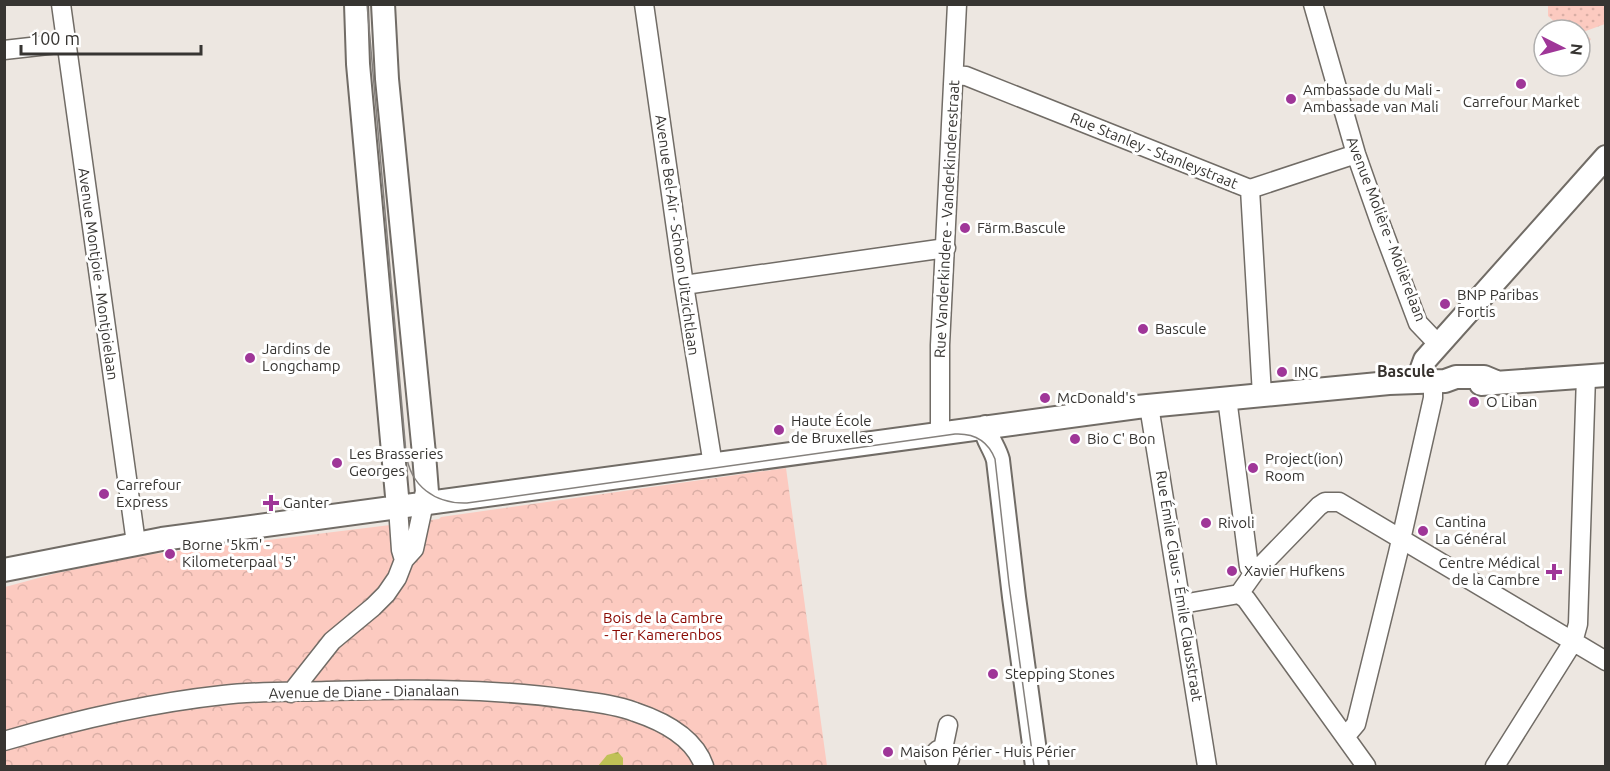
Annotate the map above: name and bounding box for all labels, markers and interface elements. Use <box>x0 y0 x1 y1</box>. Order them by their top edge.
scale bar <box>21 18 201 56</box>
north arrow <box>1532 18 1592 78</box>
text: 100 m <box>30 28 80 48</box>
text: N <box>1567 43 1586 56</box>
marker: Carrefour Market <box>1514 77 1528 91</box>
street label: Rue Vanderkindere - Vanderkinderestraat <box>931 79 962 358</box>
place label: Ambassade du Mali - Ambassade van Mali <box>1303 81 1440 115</box>
marker: Ambassade du Mali - Ambassade van Mali <box>1284 92 1298 106</box>
place label: Carrefour Market <box>1463 93 1579 110</box>
street label: Rue Stanley - Stanleystraat <box>1068 109 1240 192</box>
street label: Avenue Bel-Air - Schoon Uitzichtlaan <box>652 113 703 356</box>
street label: Avenue Molière - Molièrelaan <box>1343 134 1430 324</box>
street label: Avenue Montjoie - Montjoielaan <box>75 167 122 381</box>
place label: Färm.Bascule <box>977 219 1066 236</box>
marker: Färm.Bascule <box>958 221 972 235</box>
place label: BNP Paribas Fortis <box>1457 286 1539 320</box>
marker: BNP Paribas Fortis <box>1438 297 1452 311</box>
place label: Bascule <box>1155 320 1207 337</box>
marker: Bascule <box>1136 322 1150 336</box>
place label: Jardins de Longchamp <box>262 340 341 374</box>
marker: Jardins de Longchamp <box>243 351 257 365</box>
district label: Bascule <box>1377 362 1435 380</box>
place label: ING <box>1294 363 1319 380</box>
marker: ING <box>1275 365 1289 379</box>
place label: McDonald's <box>1057 389 1135 406</box>
marker: McDonald's <box>1038 391 1052 405</box>
place label: O Liban <box>1486 393 1537 410</box>
marker: O Liban <box>1467 395 1481 409</box>
place label: Haute École de Bruxelles <box>791 412 874 446</box>
marker: Haute École de Bruxelles <box>772 423 786 437</box>
place label: Bio C' Bon <box>1087 430 1156 447</box>
marker: Bio C' Bon <box>1068 432 1082 446</box>
place label: Les Brasseries Georges <box>349 445 443 479</box>
place label: Project(ion) Room <box>1265 450 1343 484</box>
marker: Les Brasseries Georges <box>330 456 344 470</box>
marker: Project(ion) Room <box>1246 461 1260 475</box>
street label: Rue Émile Claus - Émile Clausstraat <box>1153 469 1206 703</box>
place label: Carrefour Express <box>116 476 182 510</box>
marker: Carrefour Express <box>97 487 111 501</box>
place label: Ganter <box>283 494 329 511</box>
marker: Ganter <box>264 496 278 510</box>
place label: Cantina La Général <box>1435 513 1506 547</box>
place label: Rivoli <box>1218 514 1255 531</box>
marker: Rivoli <box>1199 516 1213 530</box>
marker: Cantina La Général <box>1416 524 1430 538</box>
place label: Borne '5km' - Kilometerpaal '5' <box>182 536 296 570</box>
marker: Borne '5km' - Kilometerpaal '5' <box>163 547 177 561</box>
place label: Centre Médical de la Cambre <box>1438 554 1540 588</box>
place label: Xavier Hufkens <box>1244 562 1345 579</box>
marker: Centre Médical de la Cambre <box>1545 563 1563 581</box>
marker: Xavier Hufkens <box>1225 564 1239 578</box>
park label: Bois de la Cambre - Ter Kamerenbos <box>603 609 723 643</box>
place label: Stepping Stones <box>1005 665 1115 682</box>
marker: Stepping Stones <box>986 667 1000 681</box>
street label: Avenue de Diane - Dianalaan <box>269 681 459 702</box>
place label: Maison Périer - Huis Périer <box>900 743 1076 760</box>
marker: Maison Périer - Huis Périer <box>881 745 895 759</box>

